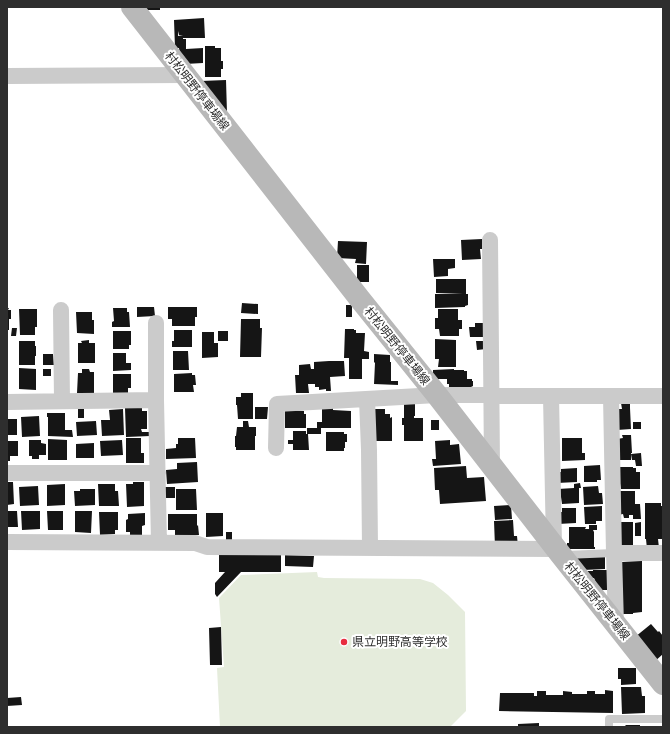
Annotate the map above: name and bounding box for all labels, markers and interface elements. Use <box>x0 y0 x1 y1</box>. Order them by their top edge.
street label: 村松明野停車場線 <box>162 48 233 133</box>
street label: 村松明野停車場線 <box>361 304 433 388</box>
street label: 村松明野停車場線 <box>561 559 633 643</box>
place label: 県立明野高等学校 <box>352 634 448 649</box>
marker: 県立明野高等学校 <box>339 637 349 647</box>

